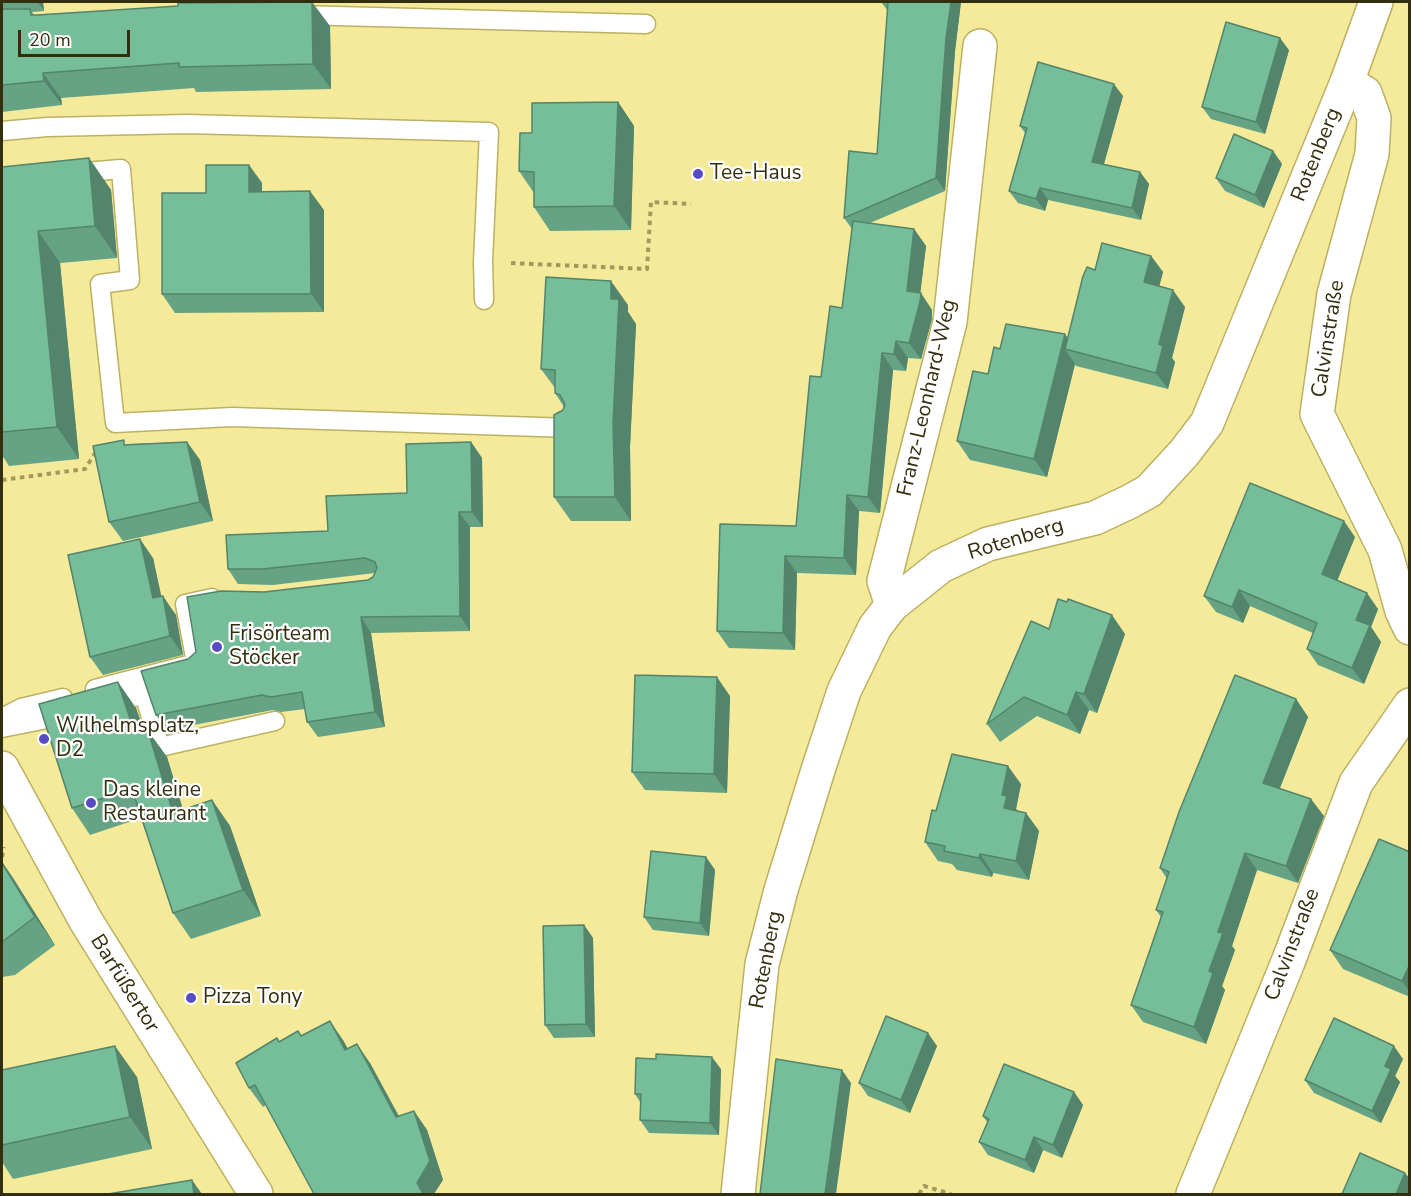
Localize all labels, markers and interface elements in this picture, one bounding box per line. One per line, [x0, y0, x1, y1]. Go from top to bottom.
scale bar [21, 18, 134, 56]
text: 20 m [29, 28, 71, 52]
street label: Rotenberg [1287, 104, 1347, 206]
place label: Tee-Haus [710, 161, 802, 187]
marker: Tee-Haus [691, 167, 705, 181]
street label: Calvinstraße [1307, 279, 1351, 399]
street label: Franz-Leonhard-Weg [893, 297, 963, 499]
street label: Rotenberg [965, 514, 1067, 566]
place label: Frisörteam Stöcker [229, 622, 330, 672]
marker: Frisörteam Stöcker [210, 640, 224, 654]
place label: Wilhelmsplatz, D2 [56, 714, 199, 764]
marker: Wilhelmsplatz, D2 [37, 732, 51, 746]
place label: Das kleine Restaurant [103, 778, 206, 828]
marker: Das kleine Restaurant [84, 796, 98, 810]
street label: Calvinstraße [1260, 885, 1326, 1005]
street label: Rotenberg [745, 909, 789, 1011]
street label: Barfüßertor [84, 930, 164, 1038]
place label: Pizza Tony [203, 985, 302, 1011]
marker: Pizza Tony [184, 991, 198, 1005]

